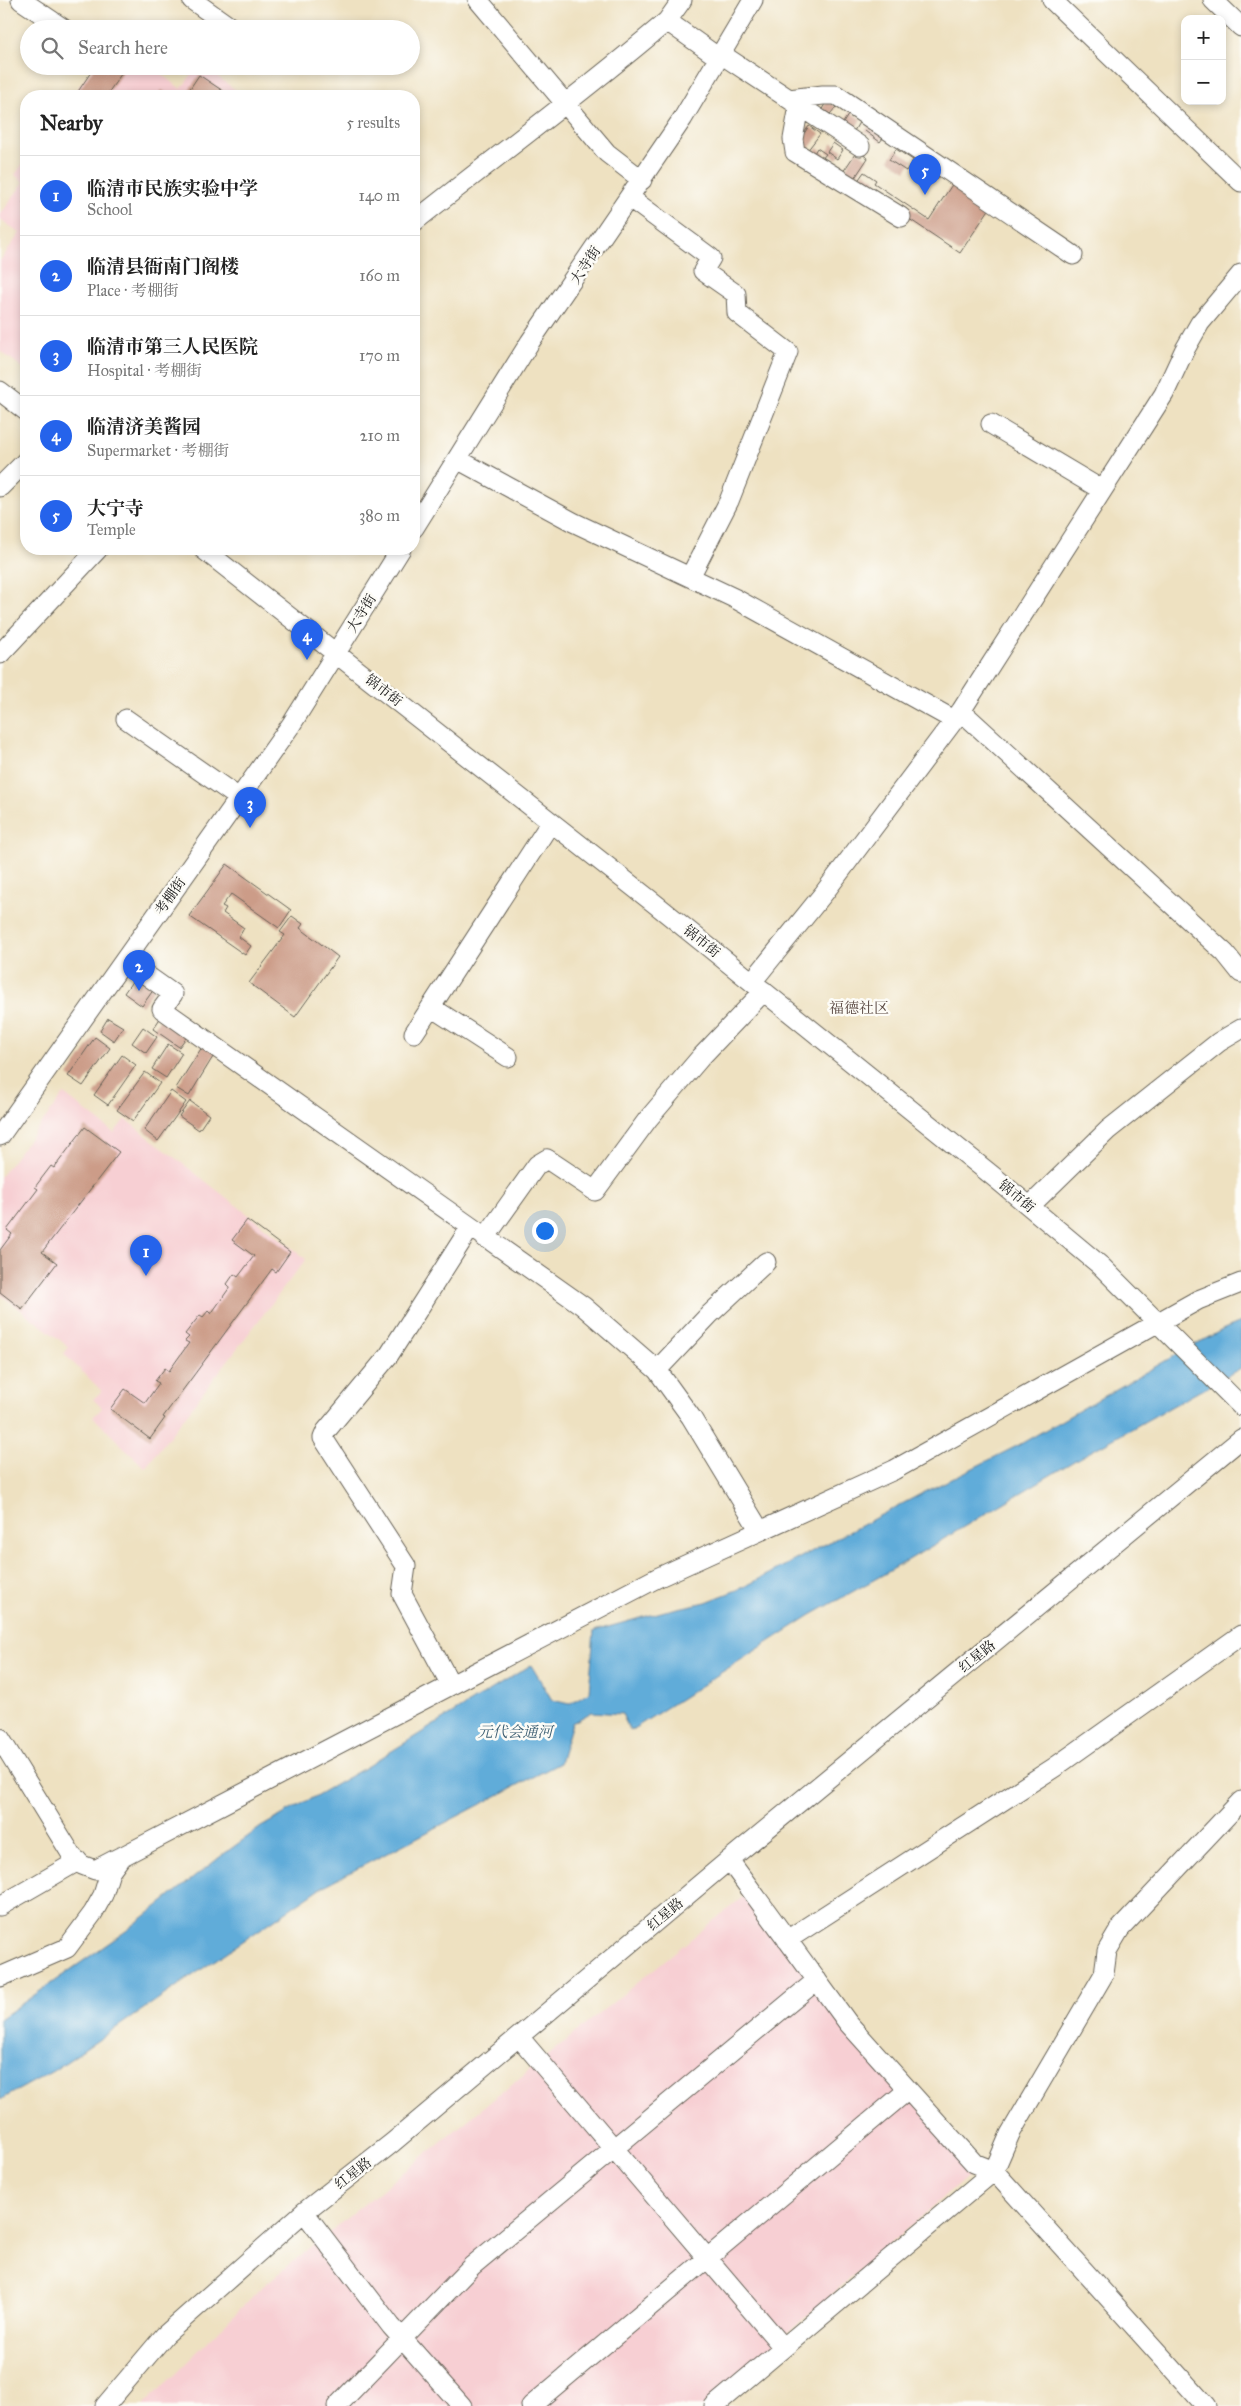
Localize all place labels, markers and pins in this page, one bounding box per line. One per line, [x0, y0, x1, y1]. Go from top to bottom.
pin: 5 [909, 154, 941, 195]
pin: 4 [291, 619, 323, 660]
pin: 3 [234, 787, 266, 828]
pin: 2 [123, 950, 155, 991]
pin: 1 [130, 1235, 162, 1276]

